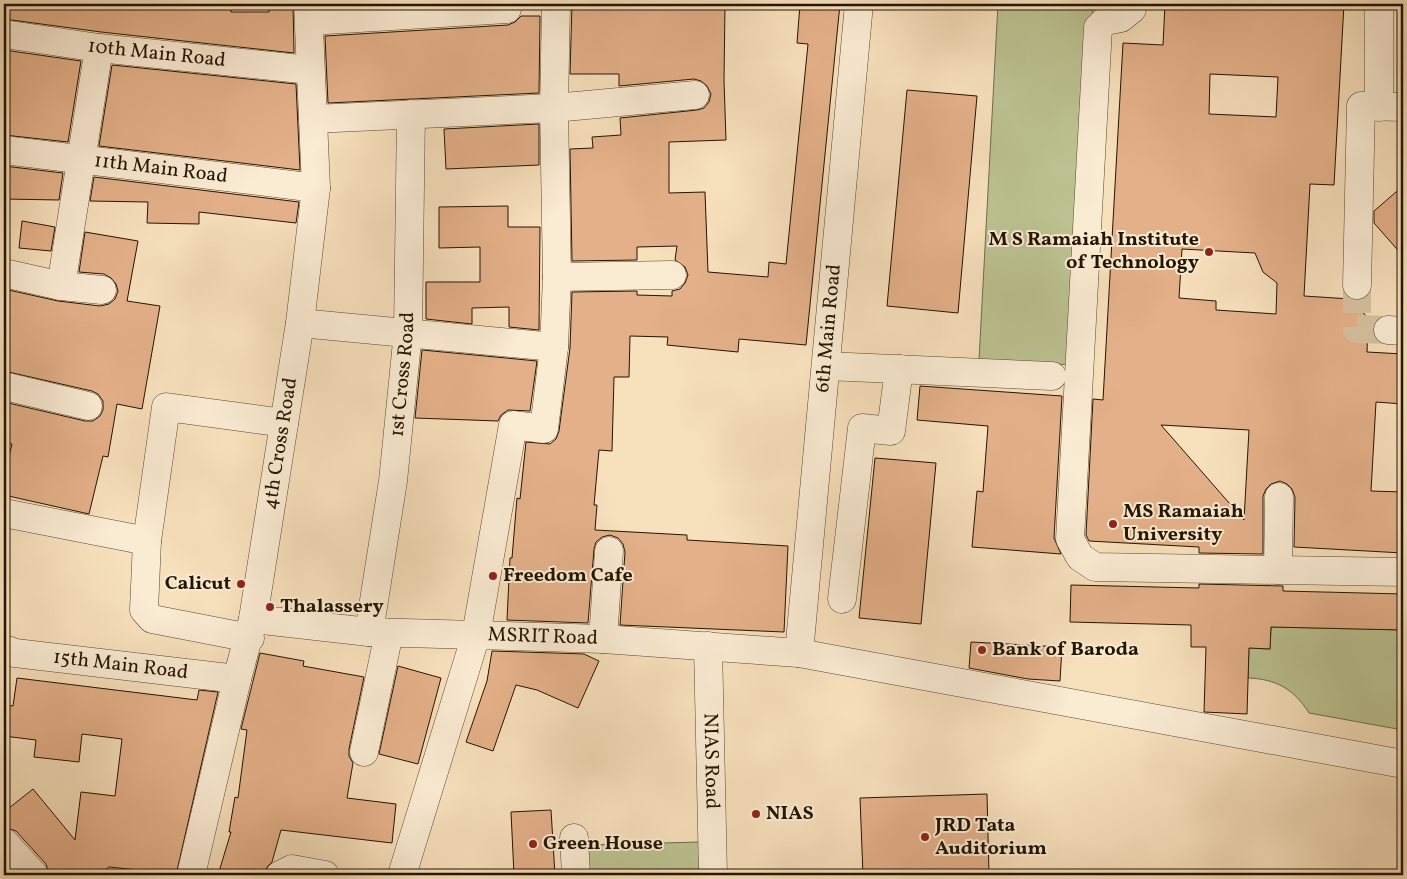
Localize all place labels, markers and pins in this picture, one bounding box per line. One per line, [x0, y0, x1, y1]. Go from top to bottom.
place label: M S Ramaiah Institute of Technology [988, 226, 1199, 277]
marker: M S Ramaiah Institute of Technology [1203, 246, 1215, 258]
place label: MS Ramaiah University [1123, 498, 1244, 549]
marker: MS Ramaiah University [1107, 518, 1119, 530]
place label: Freedom Cafe [503, 562, 633, 590]
place label: Calicut [165, 570, 231, 598]
marker: Freedom Cafe [487, 570, 499, 582]
marker: Calicut [235, 578, 247, 590]
place label: Thalassery [280, 593, 384, 621]
marker: Thalassery [264, 601, 276, 613]
place label: Bank of Baroda [992, 636, 1139, 664]
marker: Bank of Baroda [976, 644, 988, 656]
place label: NIAS [766, 800, 814, 828]
marker: NIAS [750, 808, 762, 820]
place label: JRD Tata Auditorium [934, 812, 1047, 863]
place label: Green House [543, 830, 663, 858]
marker: JRD Tata Auditorium [919, 831, 931, 843]
marker: Green House [527, 838, 539, 850]

